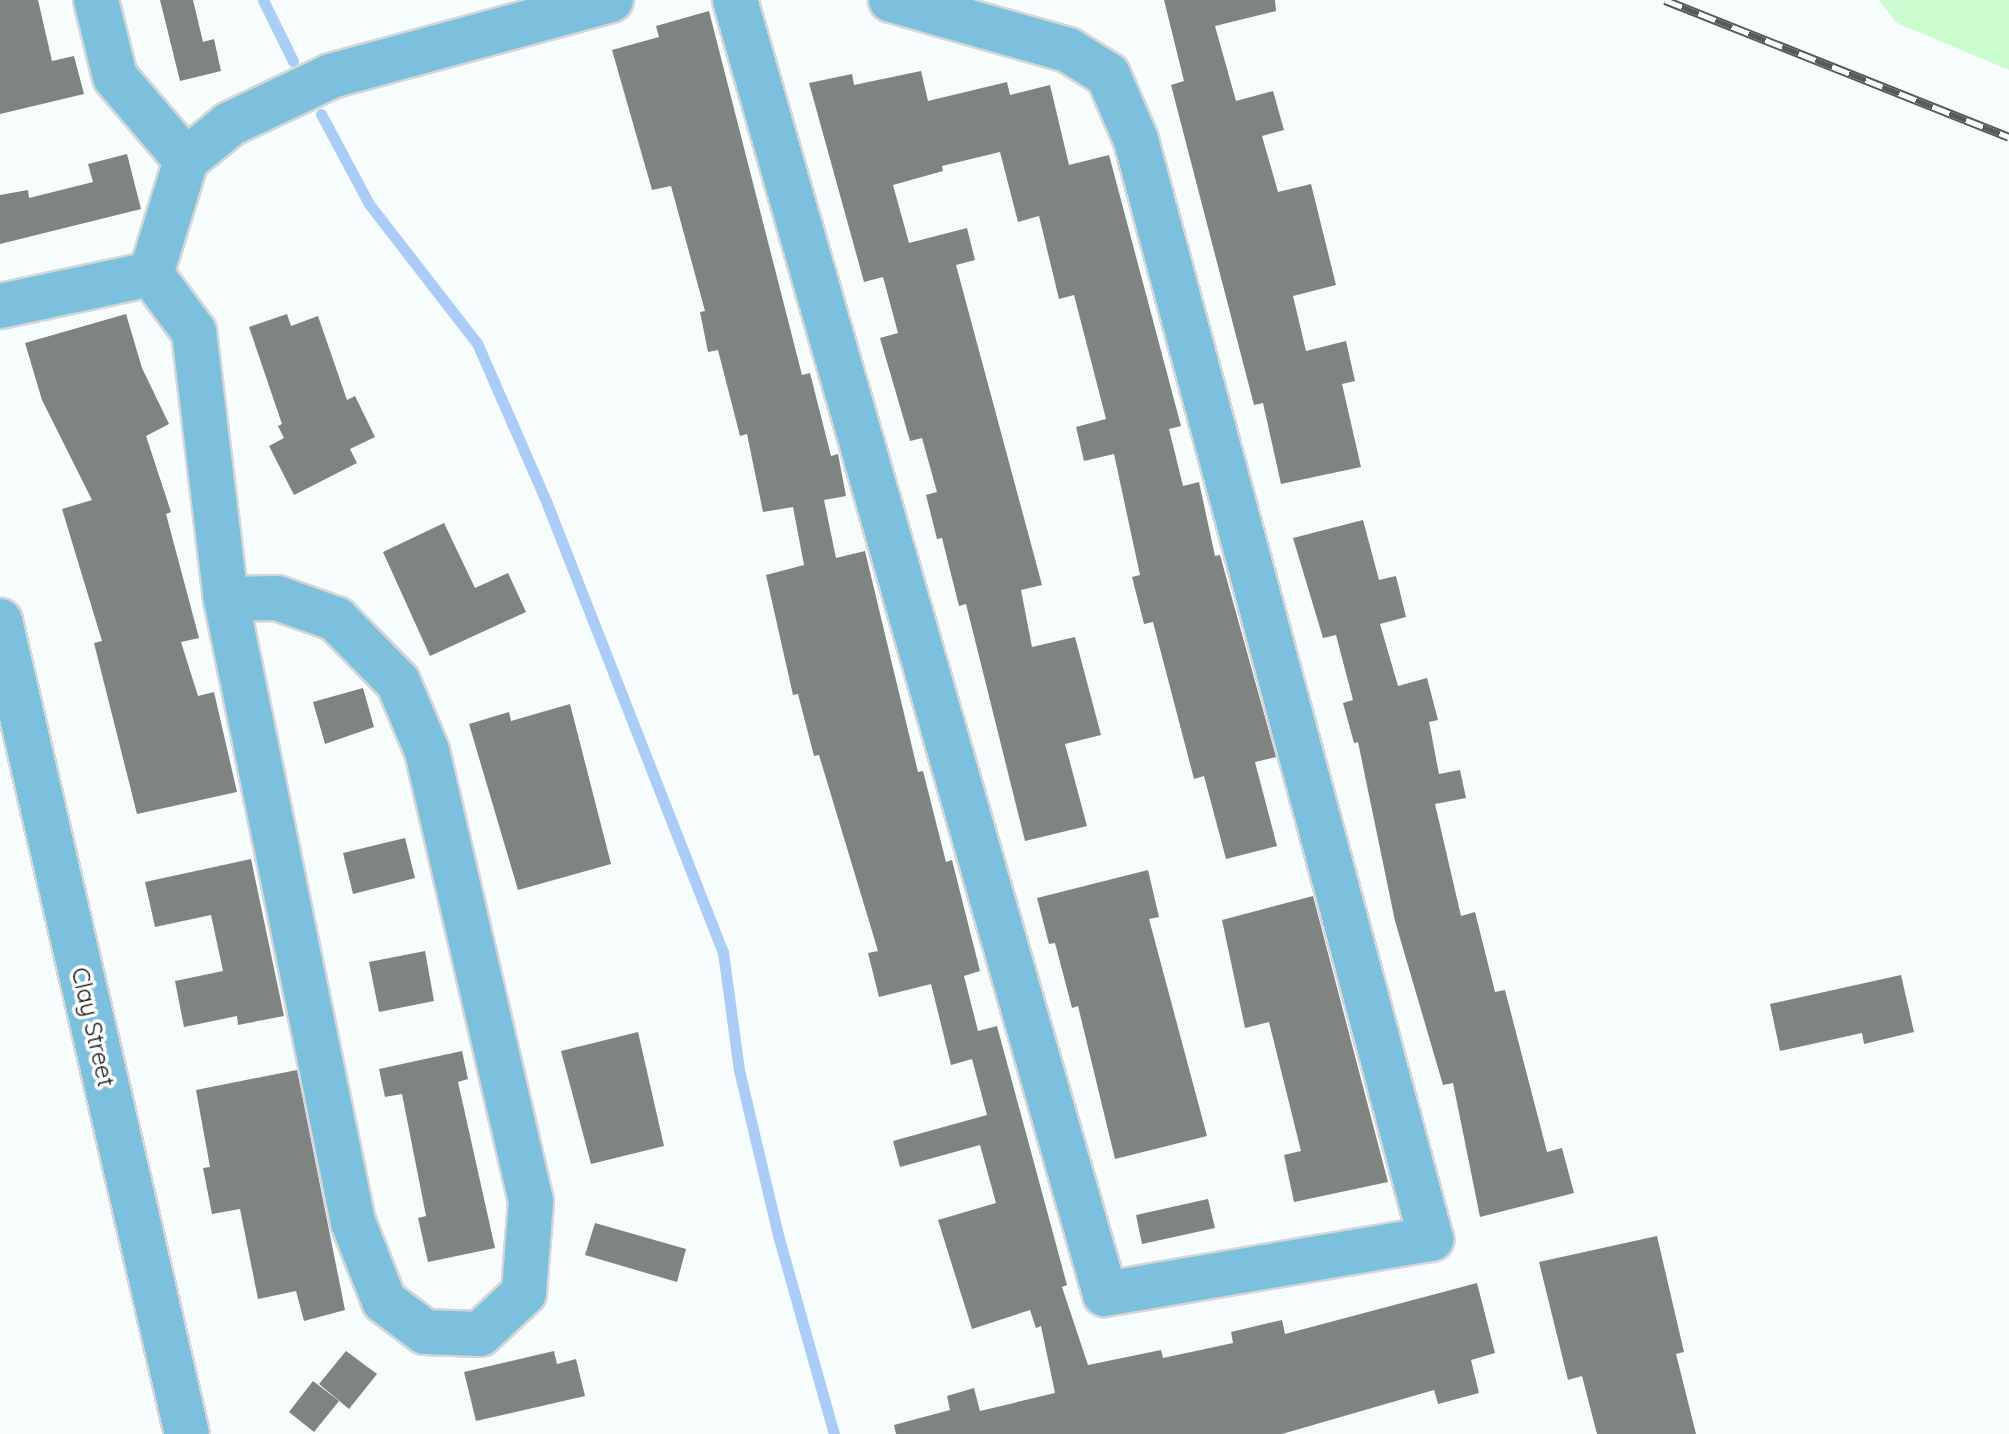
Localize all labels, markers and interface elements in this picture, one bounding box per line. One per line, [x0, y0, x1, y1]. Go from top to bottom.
street label: Clay Street [65, 965, 121, 1089]

